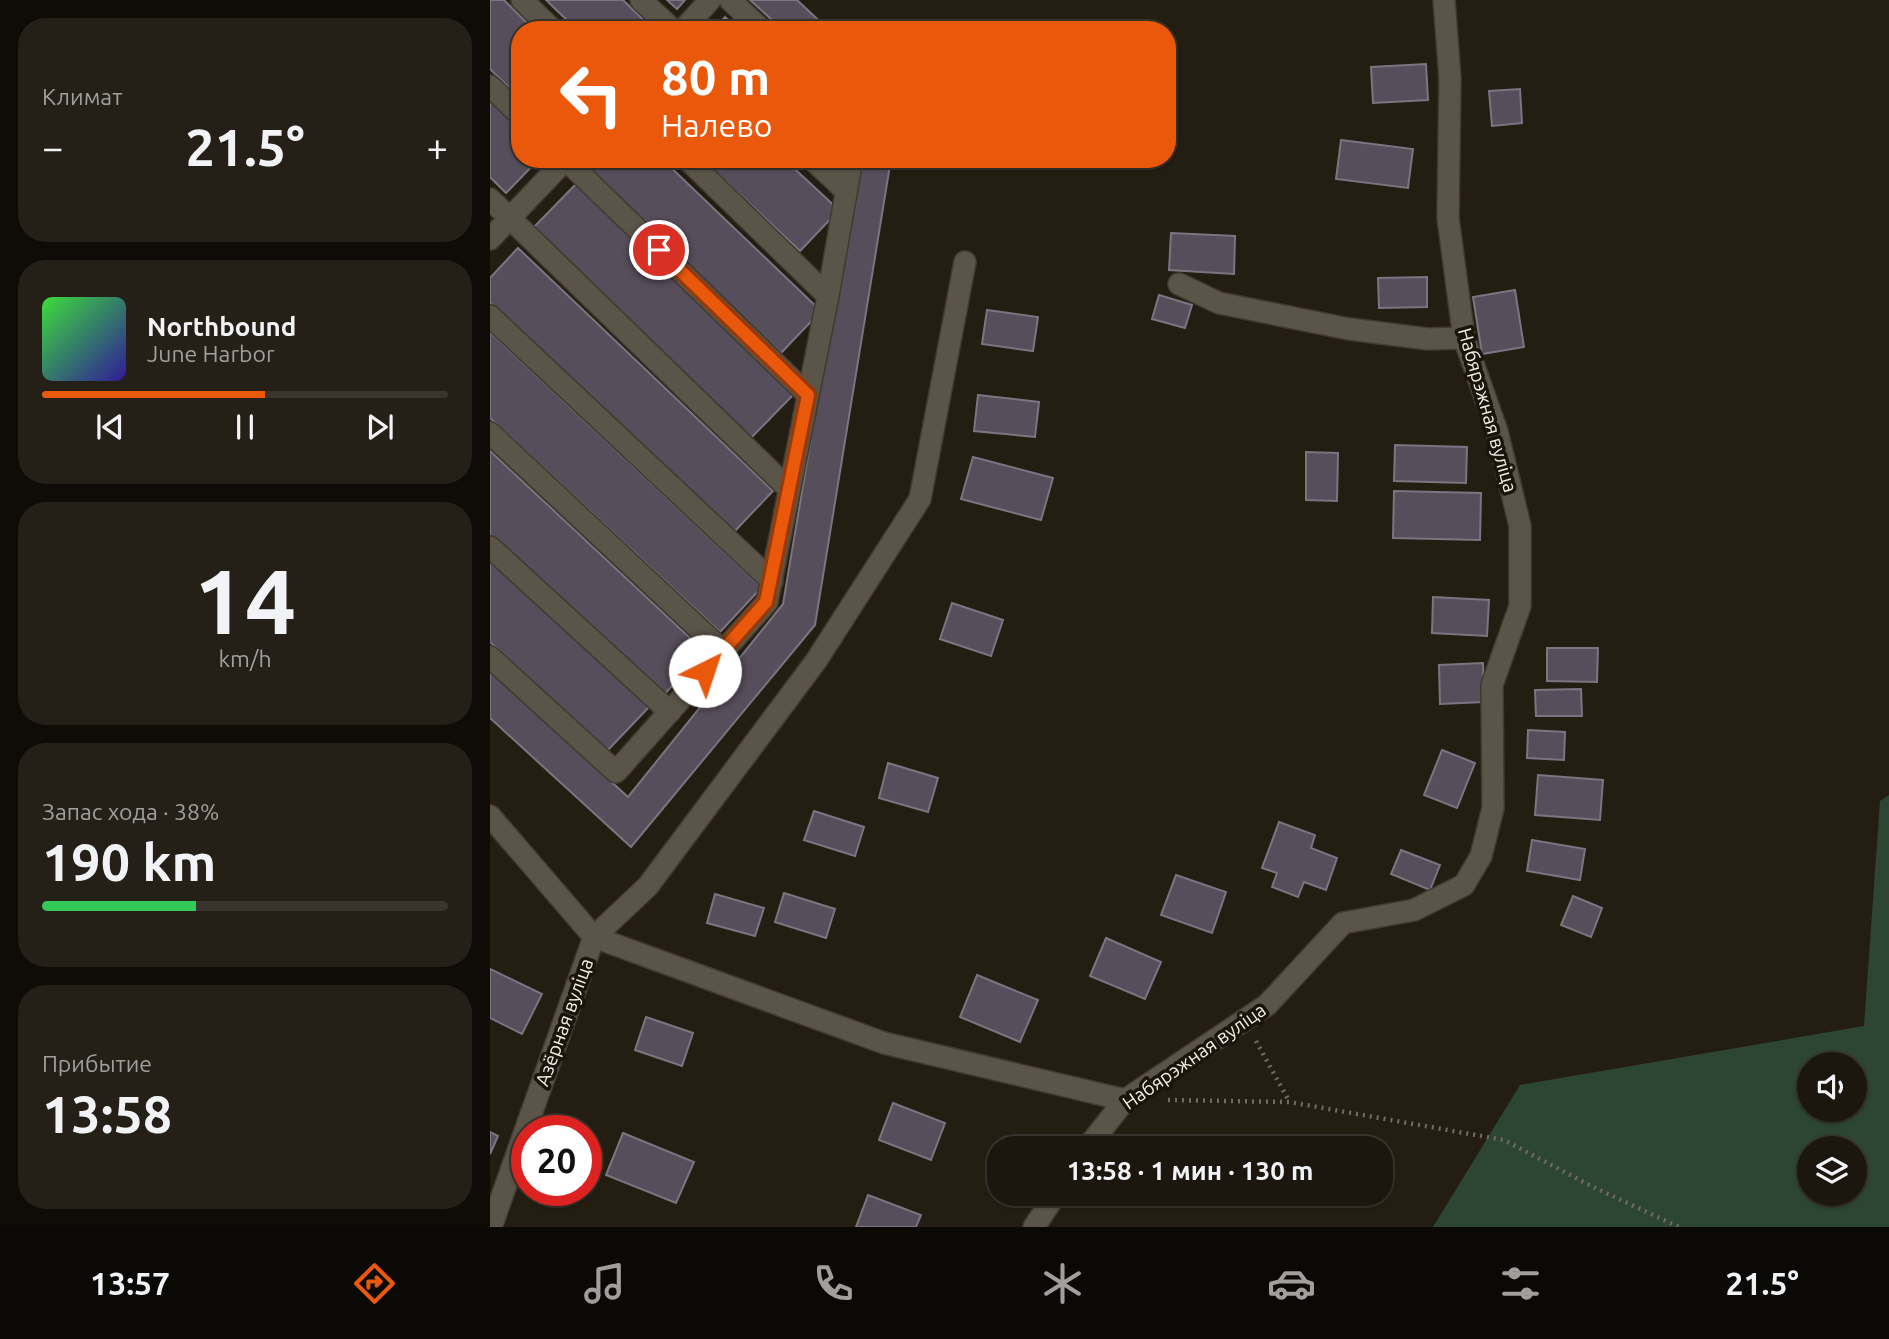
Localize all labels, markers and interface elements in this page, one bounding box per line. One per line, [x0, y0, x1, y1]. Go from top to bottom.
icon: left [546, 49, 637, 140]
text: 80 m [661, 49, 770, 104]
text: Климат [42, 84, 122, 109]
text: Налево [661, 107, 773, 143]
text: 21.5° [185, 118, 305, 176]
text: − [42, 126, 63, 168]
text: + [427, 126, 448, 168]
pin [629, 220, 689, 280]
icon: arrive [640, 231, 678, 269]
text: Northbound [147, 312, 296, 341]
street label: Набярэжная вуліца [1454, 325, 1522, 495]
text: June Harbor [147, 341, 275, 366]
icon: previous [91, 408, 129, 446]
icon: pause [226, 408, 264, 446]
icon: next [361, 408, 399, 446]
text: 14 [194, 549, 296, 651]
position arrow [668, 634, 742, 708]
text: km/h [218, 646, 272, 671]
text: Запас хода · 38% [42, 799, 219, 824]
text: 190 km [42, 833, 216, 891]
street label: Азёрная вуліца [531, 955, 597, 1089]
street label: Набярэжная вуліца [1118, 998, 1270, 1114]
text: Прибытие [42, 1051, 152, 1076]
map controls [1797, 1052, 1867, 1206]
button: sound [1797, 1052, 1867, 1122]
text: 13:58 [42, 1085, 172, 1143]
speed limit sign: 20 [511, 1115, 602, 1206]
button: layers [1797, 1136, 1867, 1206]
text: 13:58 · 1 мин · 130 m [1067, 1156, 1313, 1185]
icon: directions [350, 1259, 399, 1308]
icon: music [580, 1259, 629, 1308]
icon: phone [809, 1259, 858, 1308]
icon: climate [1038, 1259, 1087, 1308]
icon: car [1267, 1259, 1316, 1308]
icon: filters [1496, 1259, 1545, 1308]
text: 13:57 [90, 1265, 170, 1301]
text: 21.5° [1725, 1265, 1799, 1301]

